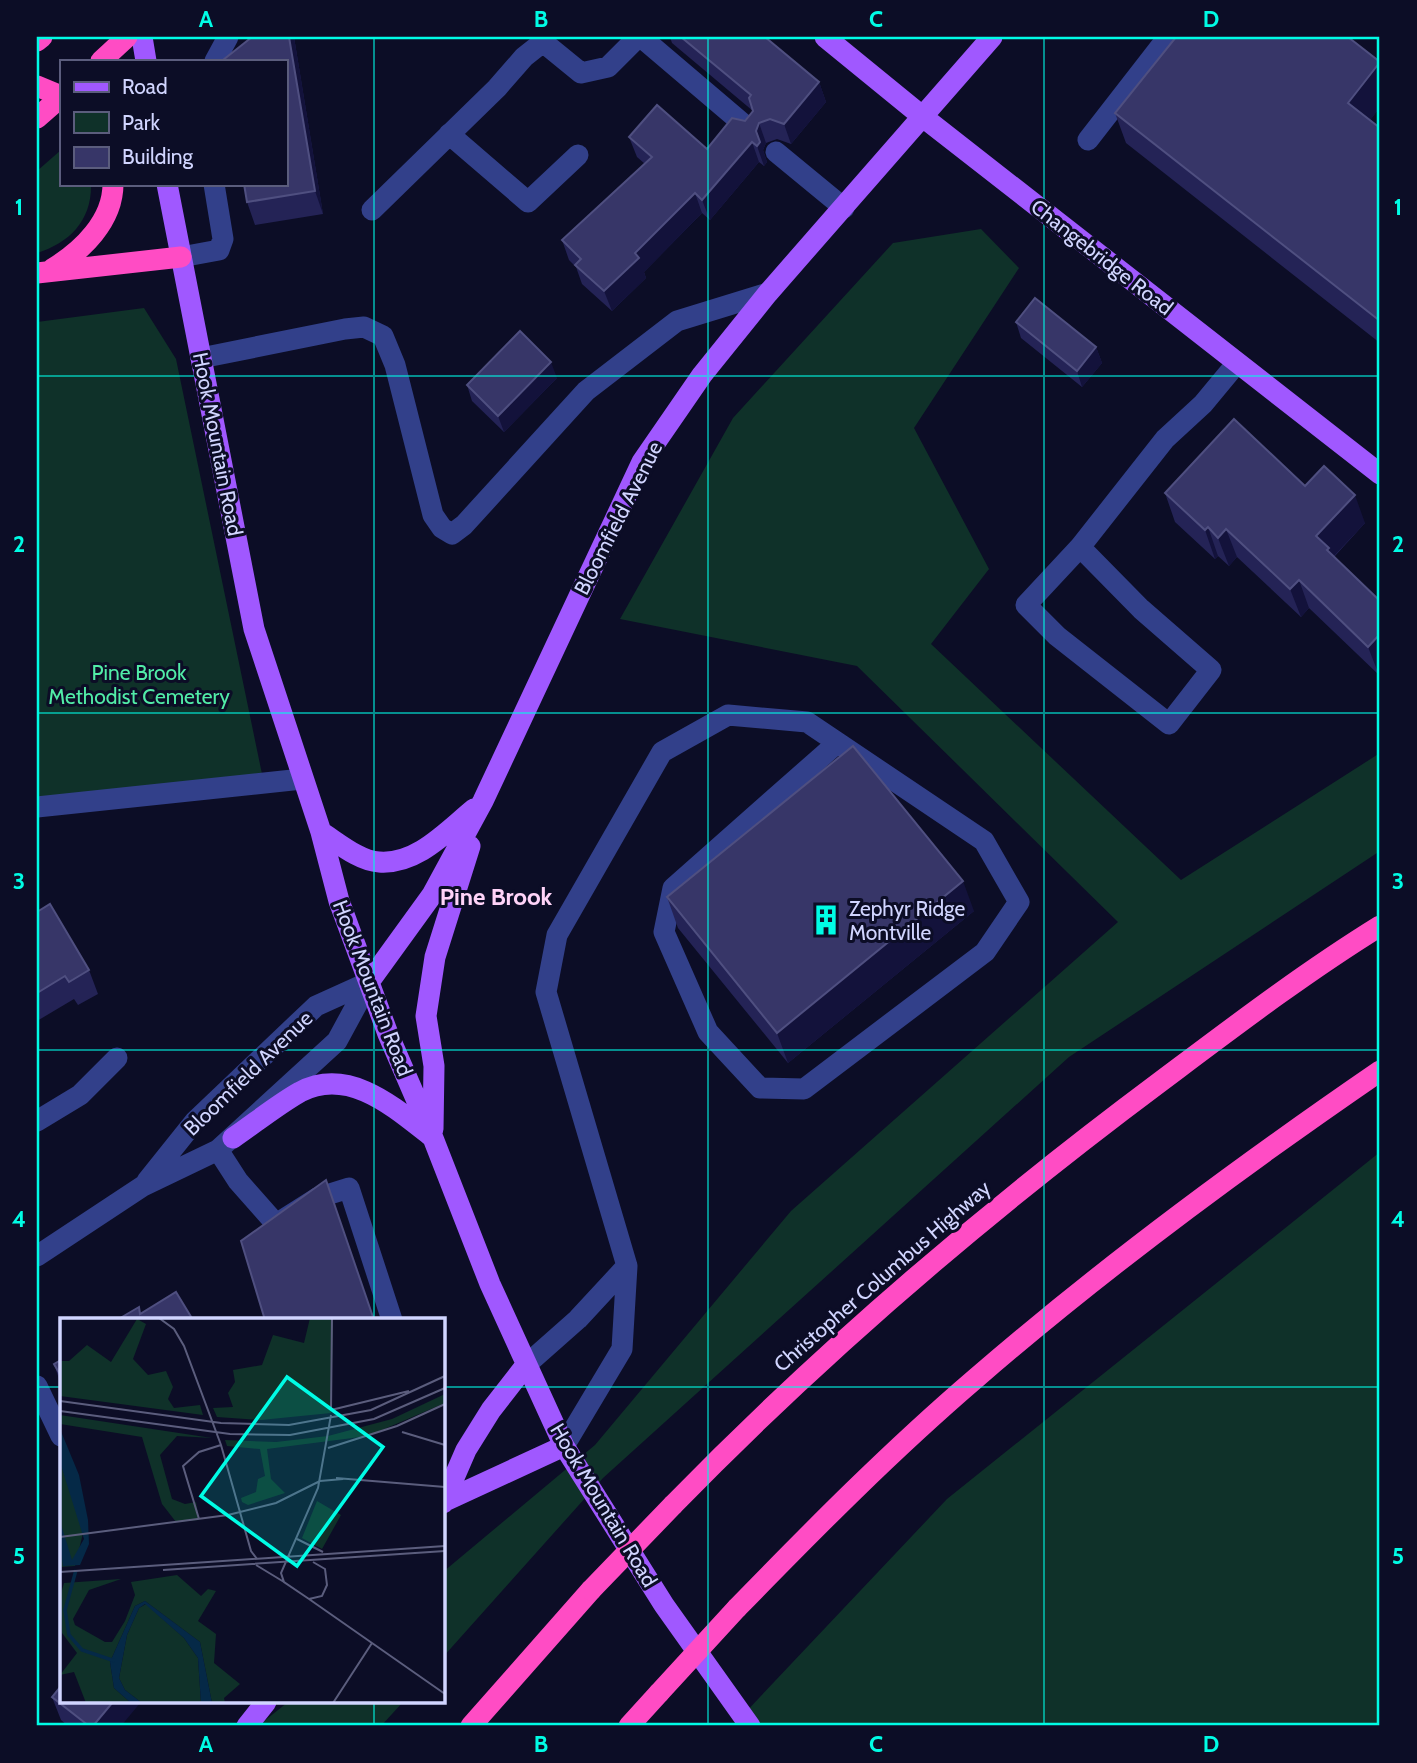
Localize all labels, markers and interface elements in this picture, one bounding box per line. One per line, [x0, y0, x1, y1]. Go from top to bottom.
text: A [199, 5, 214, 33]
text: B [534, 5, 548, 33]
text: C [869, 5, 883, 33]
text: D [1203, 5, 1219, 33]
legend [60, 60, 287, 186]
text: Road [122, 74, 168, 99]
text: Park [122, 110, 160, 135]
text: Building [122, 144, 194, 169]
text: 1 [15, 193, 23, 221]
text: 1 [1394, 193, 1402, 221]
street label: Changebridge Road [1026, 194, 1178, 320]
street label: Hook Mountain Road [188, 350, 248, 538]
street label: Bloomfield Avenue [569, 437, 668, 599]
text: 2 [13, 530, 25, 558]
text: 2 [1392, 530, 1404, 558]
park label: Pine Brook Methodist Cemetery [48, 660, 230, 709]
text: 3 [13, 867, 25, 895]
text: 3 [1392, 867, 1404, 895]
district label: Pine Brook [440, 882, 553, 911]
place label: Zephyr Ridge Montville [849, 896, 966, 945]
street label: Hook Mountain Road [328, 897, 418, 1079]
building icon: Zephyr Ridge Montville [809, 903, 843, 937]
street label: Bloomfield Avenue [179, 1005, 318, 1141]
street label: Christopher Columbus Highway [769, 1175, 996, 1377]
text: 4 [12, 1205, 26, 1233]
text: 4 [1391, 1205, 1405, 1233]
inset map [60, 1318, 444, 1704]
street label: Hook Mountain Road [545, 1419, 663, 1591]
text: 5 [13, 1542, 25, 1570]
text: 5 [1392, 1542, 1404, 1570]
text: A [199, 1730, 214, 1758]
text: B [534, 1730, 548, 1758]
text: C [869, 1730, 883, 1758]
text: D [1203, 1730, 1219, 1758]

